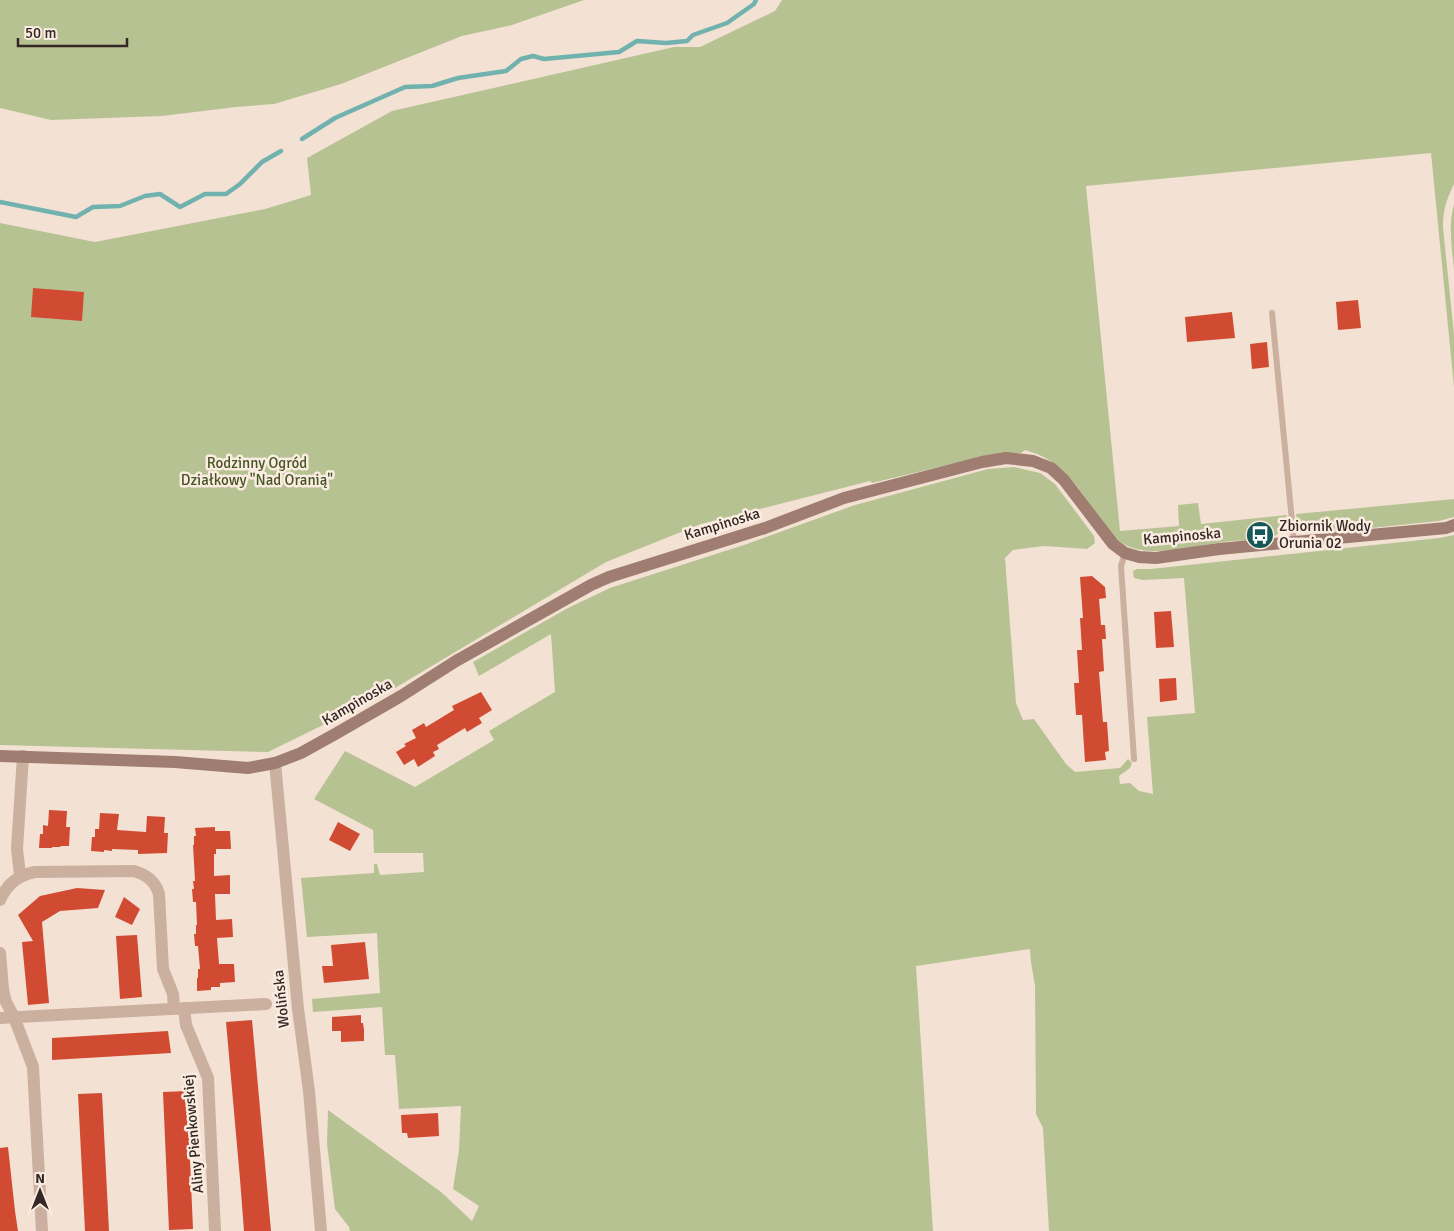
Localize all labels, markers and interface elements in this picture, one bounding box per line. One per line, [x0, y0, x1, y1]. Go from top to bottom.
scale bar [18, 15, 126, 47]
text: 50 m [25, 24, 56, 42]
park label: Rodzinny Ogród Działkowy "Nad Oranią" [181, 454, 333, 489]
street label: Kampinoska [682, 504, 762, 544]
place label: Zbiornik Wody Orunia 02 [1279, 517, 1371, 552]
bus stop icon: Zbiornik Wody Orunia 02 [1245, 520, 1275, 550]
street label: Kampinoska [1142, 524, 1222, 548]
street label: Kampinoska [319, 675, 395, 729]
street label: Wolińska [269, 969, 293, 1029]
street label: Aliny Pienkowskiej [179, 1074, 207, 1194]
north arrow [15, 1166, 65, 1216]
text: N [35, 1170, 45, 1187]

